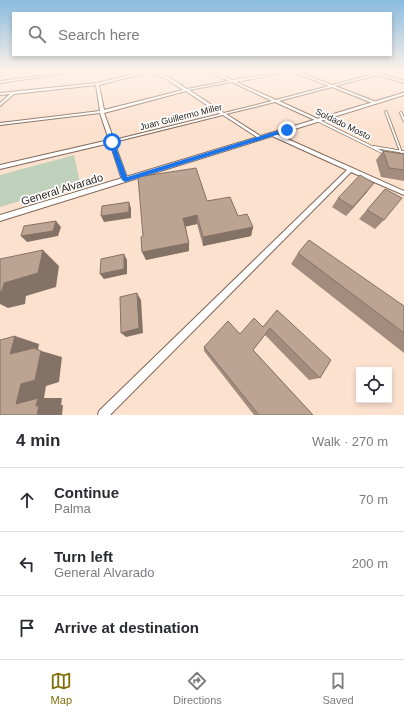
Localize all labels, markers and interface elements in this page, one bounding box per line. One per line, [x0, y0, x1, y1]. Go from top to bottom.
search box [12, 12, 392, 56]
icon: search [26, 23, 48, 45]
text: Search here [58, 26, 140, 43]
street label: Juan Guillermo Miller [139, 102, 223, 132]
street label: Soldado Mosto [314, 106, 372, 142]
route end [278, 121, 296, 139]
route start [103, 133, 121, 151]
street label: General Alvarado [20, 171, 104, 207]
map controls [356, 367, 392, 403]
button: locate [356, 367, 392, 403]
text: 4 min [16, 431, 60, 450]
text: Walk · 270 m [312, 434, 388, 449]
text: Continue [54, 484, 119, 501]
icon: ahead [16, 489, 38, 511]
text: 70 m [359, 492, 388, 507]
text: Palma [54, 501, 91, 516]
text: Turn left [54, 548, 113, 565]
icon: left [16, 553, 38, 575]
text: 200 m [352, 556, 388, 571]
text: General Alvarado [54, 565, 154, 580]
icon: arrive [16, 617, 38, 639]
text: Arrive at destination [54, 619, 199, 636]
tab: Map [50, 670, 72, 706]
tab: Directions [173, 670, 222, 706]
tab: Saved [322, 670, 354, 706]

